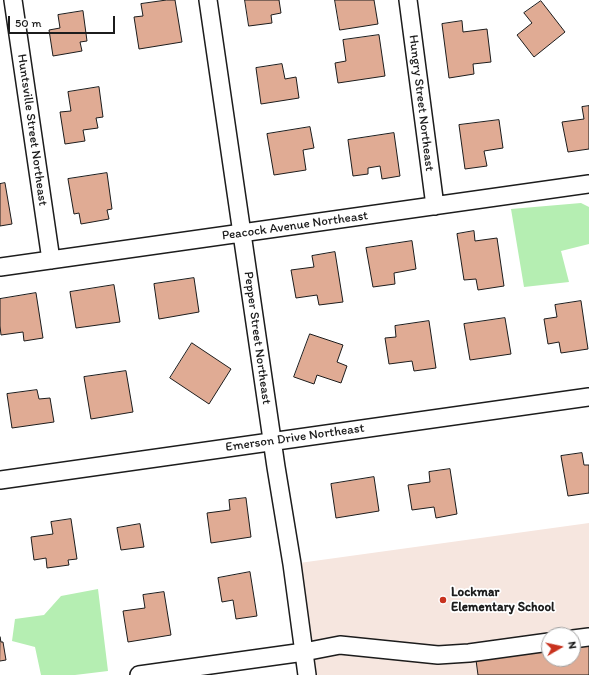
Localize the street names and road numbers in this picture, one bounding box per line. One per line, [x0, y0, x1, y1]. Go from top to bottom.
street label: Hungry Street Northeast [405, 34, 437, 172]
street label: Huntsville Street Northeast [14, 53, 50, 207]
street label: Peacock Avenue Northeast [221, 208, 369, 244]
street label: Pepper Street Northeast [240, 271, 274, 405]
street label: Emerson Drive Northeast [225, 421, 365, 455]

